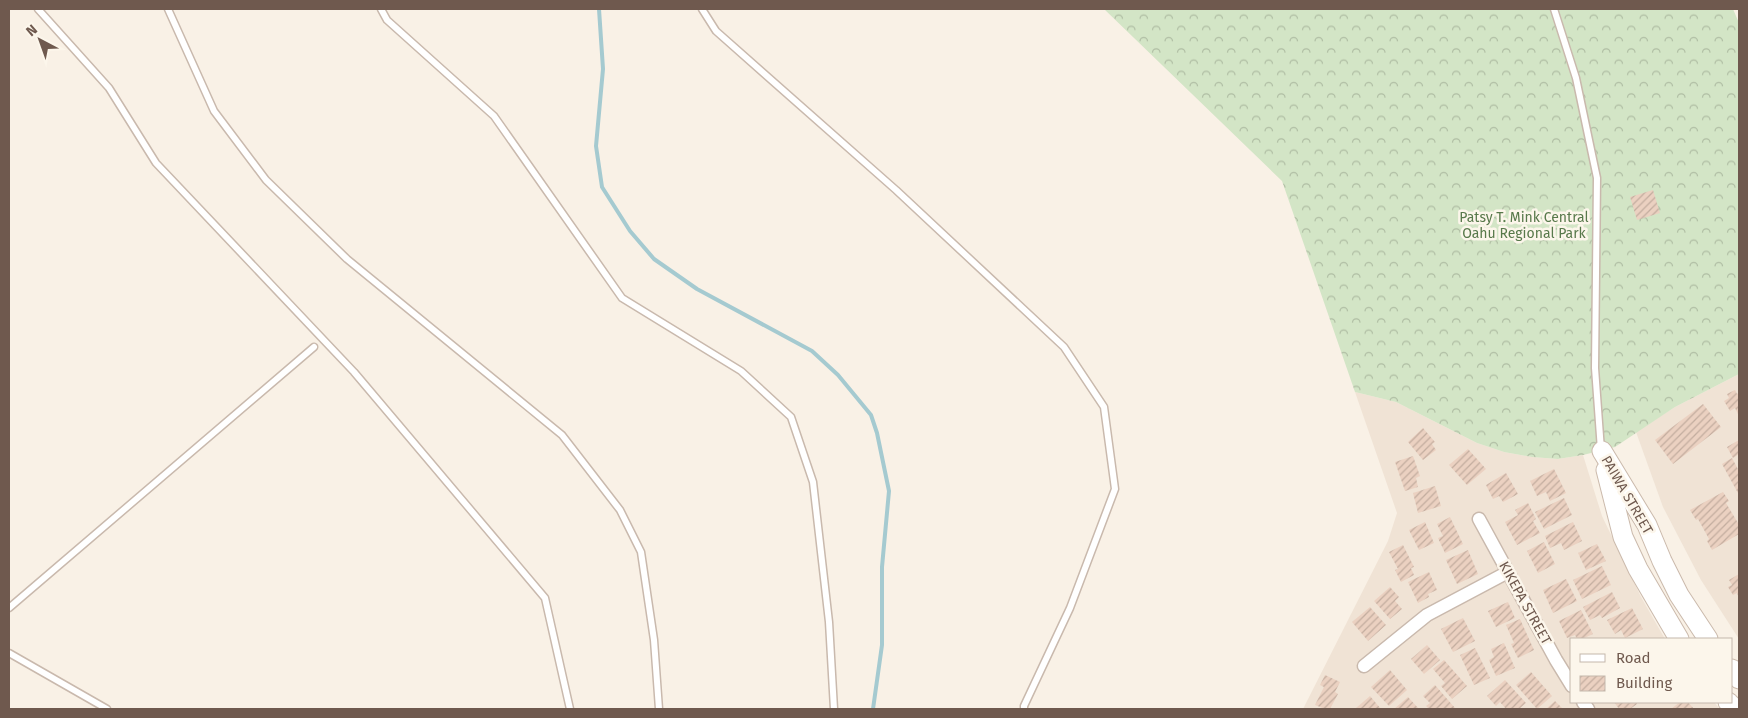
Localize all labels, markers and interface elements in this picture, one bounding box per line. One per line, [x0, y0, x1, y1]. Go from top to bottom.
north arrow [15, 15, 65, 65]
text: N [23, 21, 41, 40]
park label: Patsy T. Mink Central Oahu Regional Park [1459, 209, 1589, 242]
street label: PAIWA STREET [1598, 453, 1657, 538]
street label: KIKEPA STREET [1495, 558, 1555, 648]
legend [1570, 638, 1733, 703]
text: Road [1616, 649, 1651, 667]
text: Building [1616, 674, 1672, 692]

